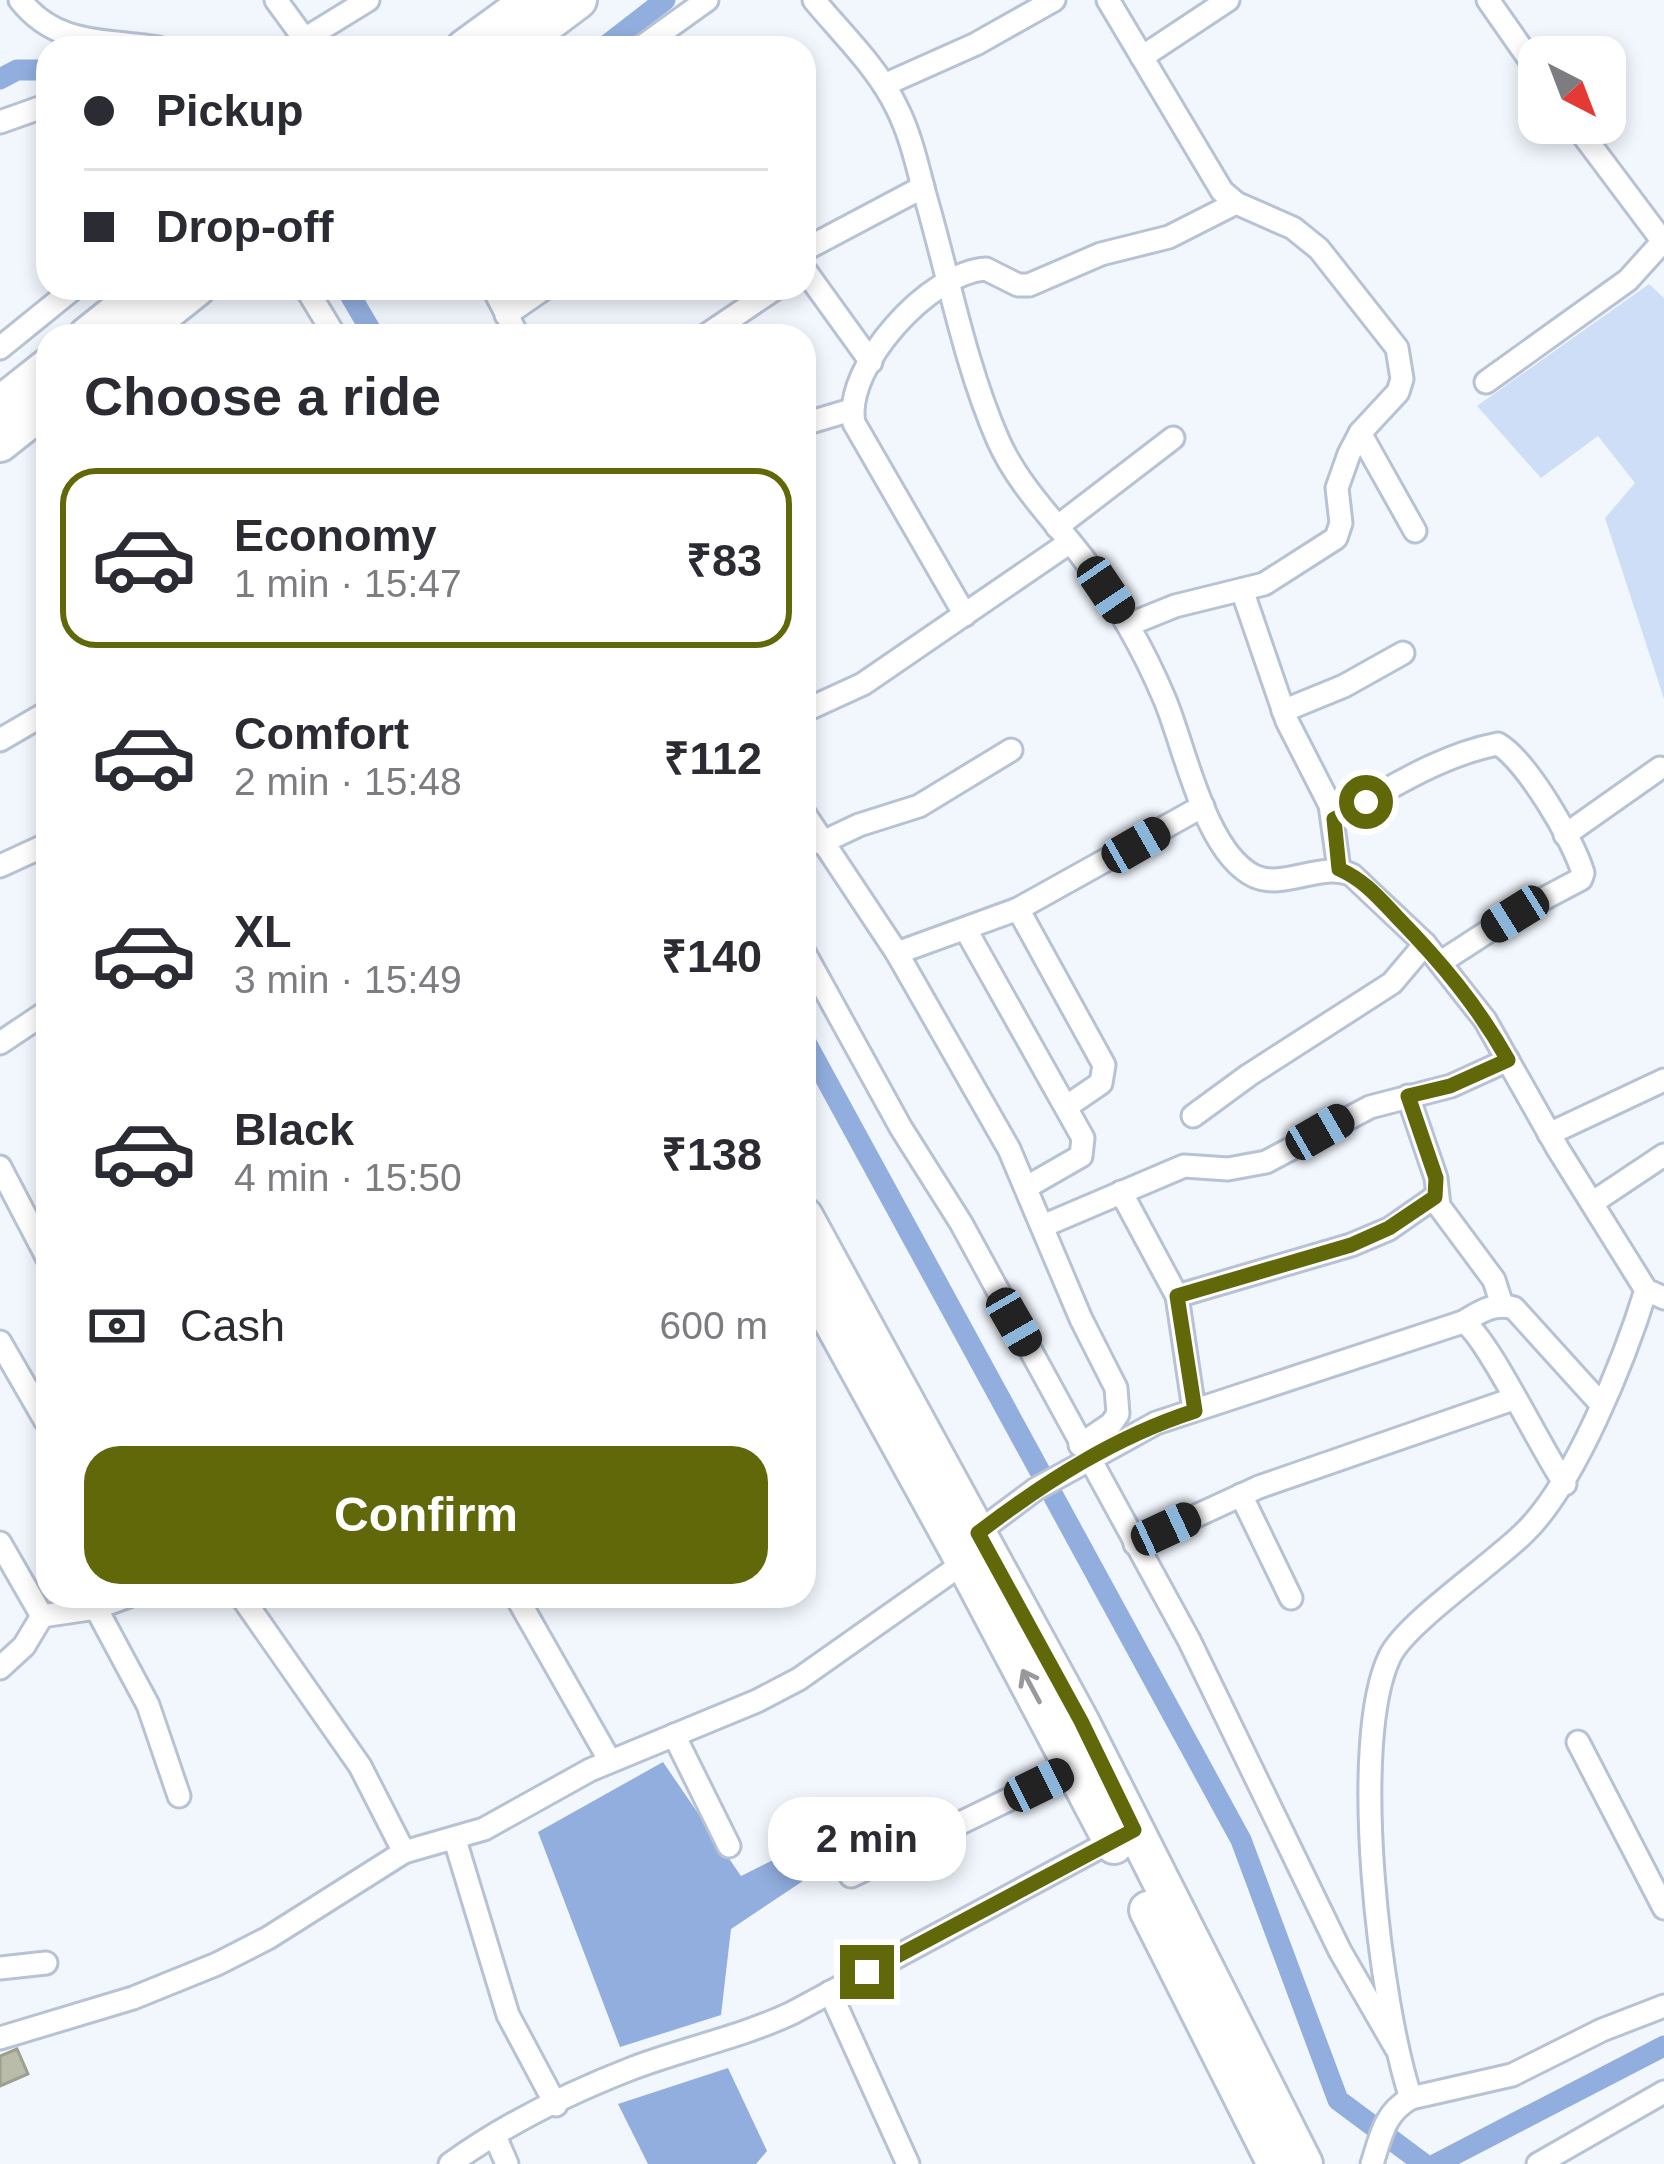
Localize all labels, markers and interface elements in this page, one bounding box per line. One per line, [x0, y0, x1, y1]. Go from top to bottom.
north arrow [1518, 36, 1626, 144]
map controls [1518, 36, 1626, 144]
text: Pickup [156, 85, 304, 136]
text: Drop-off [156, 201, 333, 252]
text: Choose a ride [84, 366, 441, 426]
icon: car [90, 504, 198, 612]
text: Economy [234, 510, 437, 561]
text: ₹83 [686, 535, 762, 586]
car [1071, 550, 1141, 630]
text: 1 min · 15:47 [234, 562, 462, 605]
icon: car [90, 702, 198, 810]
text: Comfort [234, 708, 409, 759]
text: ₹112 [664, 733, 762, 784]
text: 2 min · 15:48 [234, 760, 462, 803]
route start [1339, 775, 1393, 829]
car [1096, 811, 1176, 879]
car [1475, 880, 1555, 948]
icon: car [90, 900, 198, 1008]
text: XL [234, 906, 292, 957]
text: ₹140 [661, 931, 762, 982]
text: 3 min · 15:49 [234, 958, 462, 1001]
icon: car [90, 1098, 198, 1206]
car [1280, 1098, 1360, 1166]
text: Black [234, 1104, 354, 1155]
text: ₹138 [661, 1129, 762, 1180]
text: 4 min · 15:50 [234, 1156, 462, 1199]
car [980, 1282, 1048, 1362]
icon: cash [84, 1293, 150, 1359]
text: Cash [180, 1300, 285, 1351]
text: 600 m [660, 1304, 768, 1347]
button: Confirm [84, 1446, 768, 1584]
car [1126, 1497, 1206, 1561]
one-way arrow [1019, 1670, 1042, 1705]
car [999, 1753, 1079, 1817]
callout: 2 min [768, 1798, 966, 1882]
text: 2 min [816, 1817, 918, 1860]
route end [840, 1945, 894, 1999]

